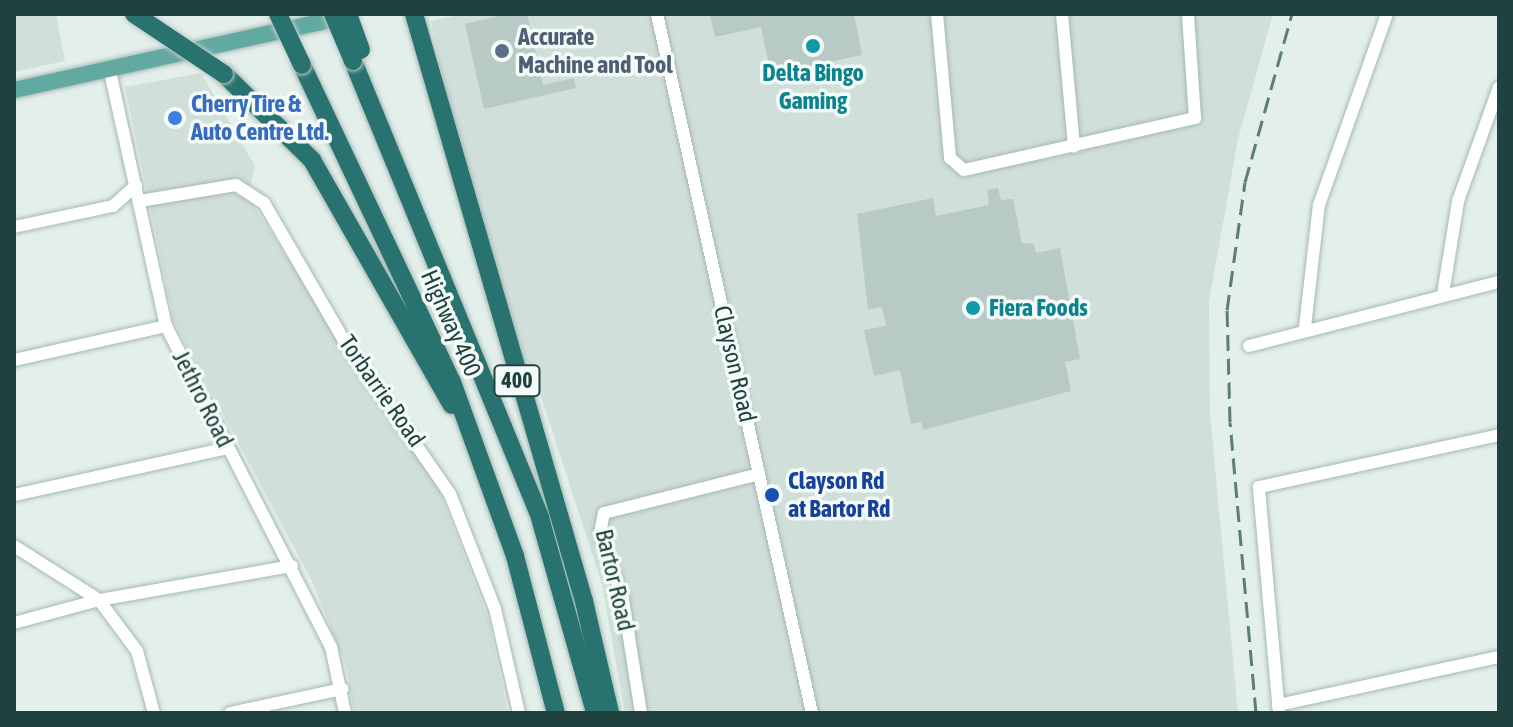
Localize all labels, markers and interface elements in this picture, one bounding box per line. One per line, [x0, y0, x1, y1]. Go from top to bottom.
place label: Accurate Machine and Tool [518, 23, 673, 79]
marker: Delta Bingo Gaming [804, 37, 822, 55]
marker: Accurate Machine and Tool [493, 42, 511, 60]
place label: Delta Bingo Gaming [762, 59, 864, 115]
place label: Cherry Tire & Auto Centre Ltd. [191, 90, 329, 146]
marker: Cherry Tire & Auto Centre Ltd. [166, 109, 184, 127]
street label: Highway 400 [415, 265, 487, 381]
place label: Fiera Foods [989, 294, 1088, 322]
marker: Fiera Foods [964, 299, 982, 317]
street label: Clayson Road [708, 303, 762, 425]
street label: Torbarrie Road [333, 330, 431, 452]
street label: Jethro Road [166, 346, 240, 452]
road number: 400 [493, 363, 541, 399]
place label: Clayson Rd at Bartor Rd [788, 467, 890, 523]
marker: Clayson Rd at Bartor Rd [763, 486, 781, 504]
street label: Bartor Road [589, 526, 641, 634]

